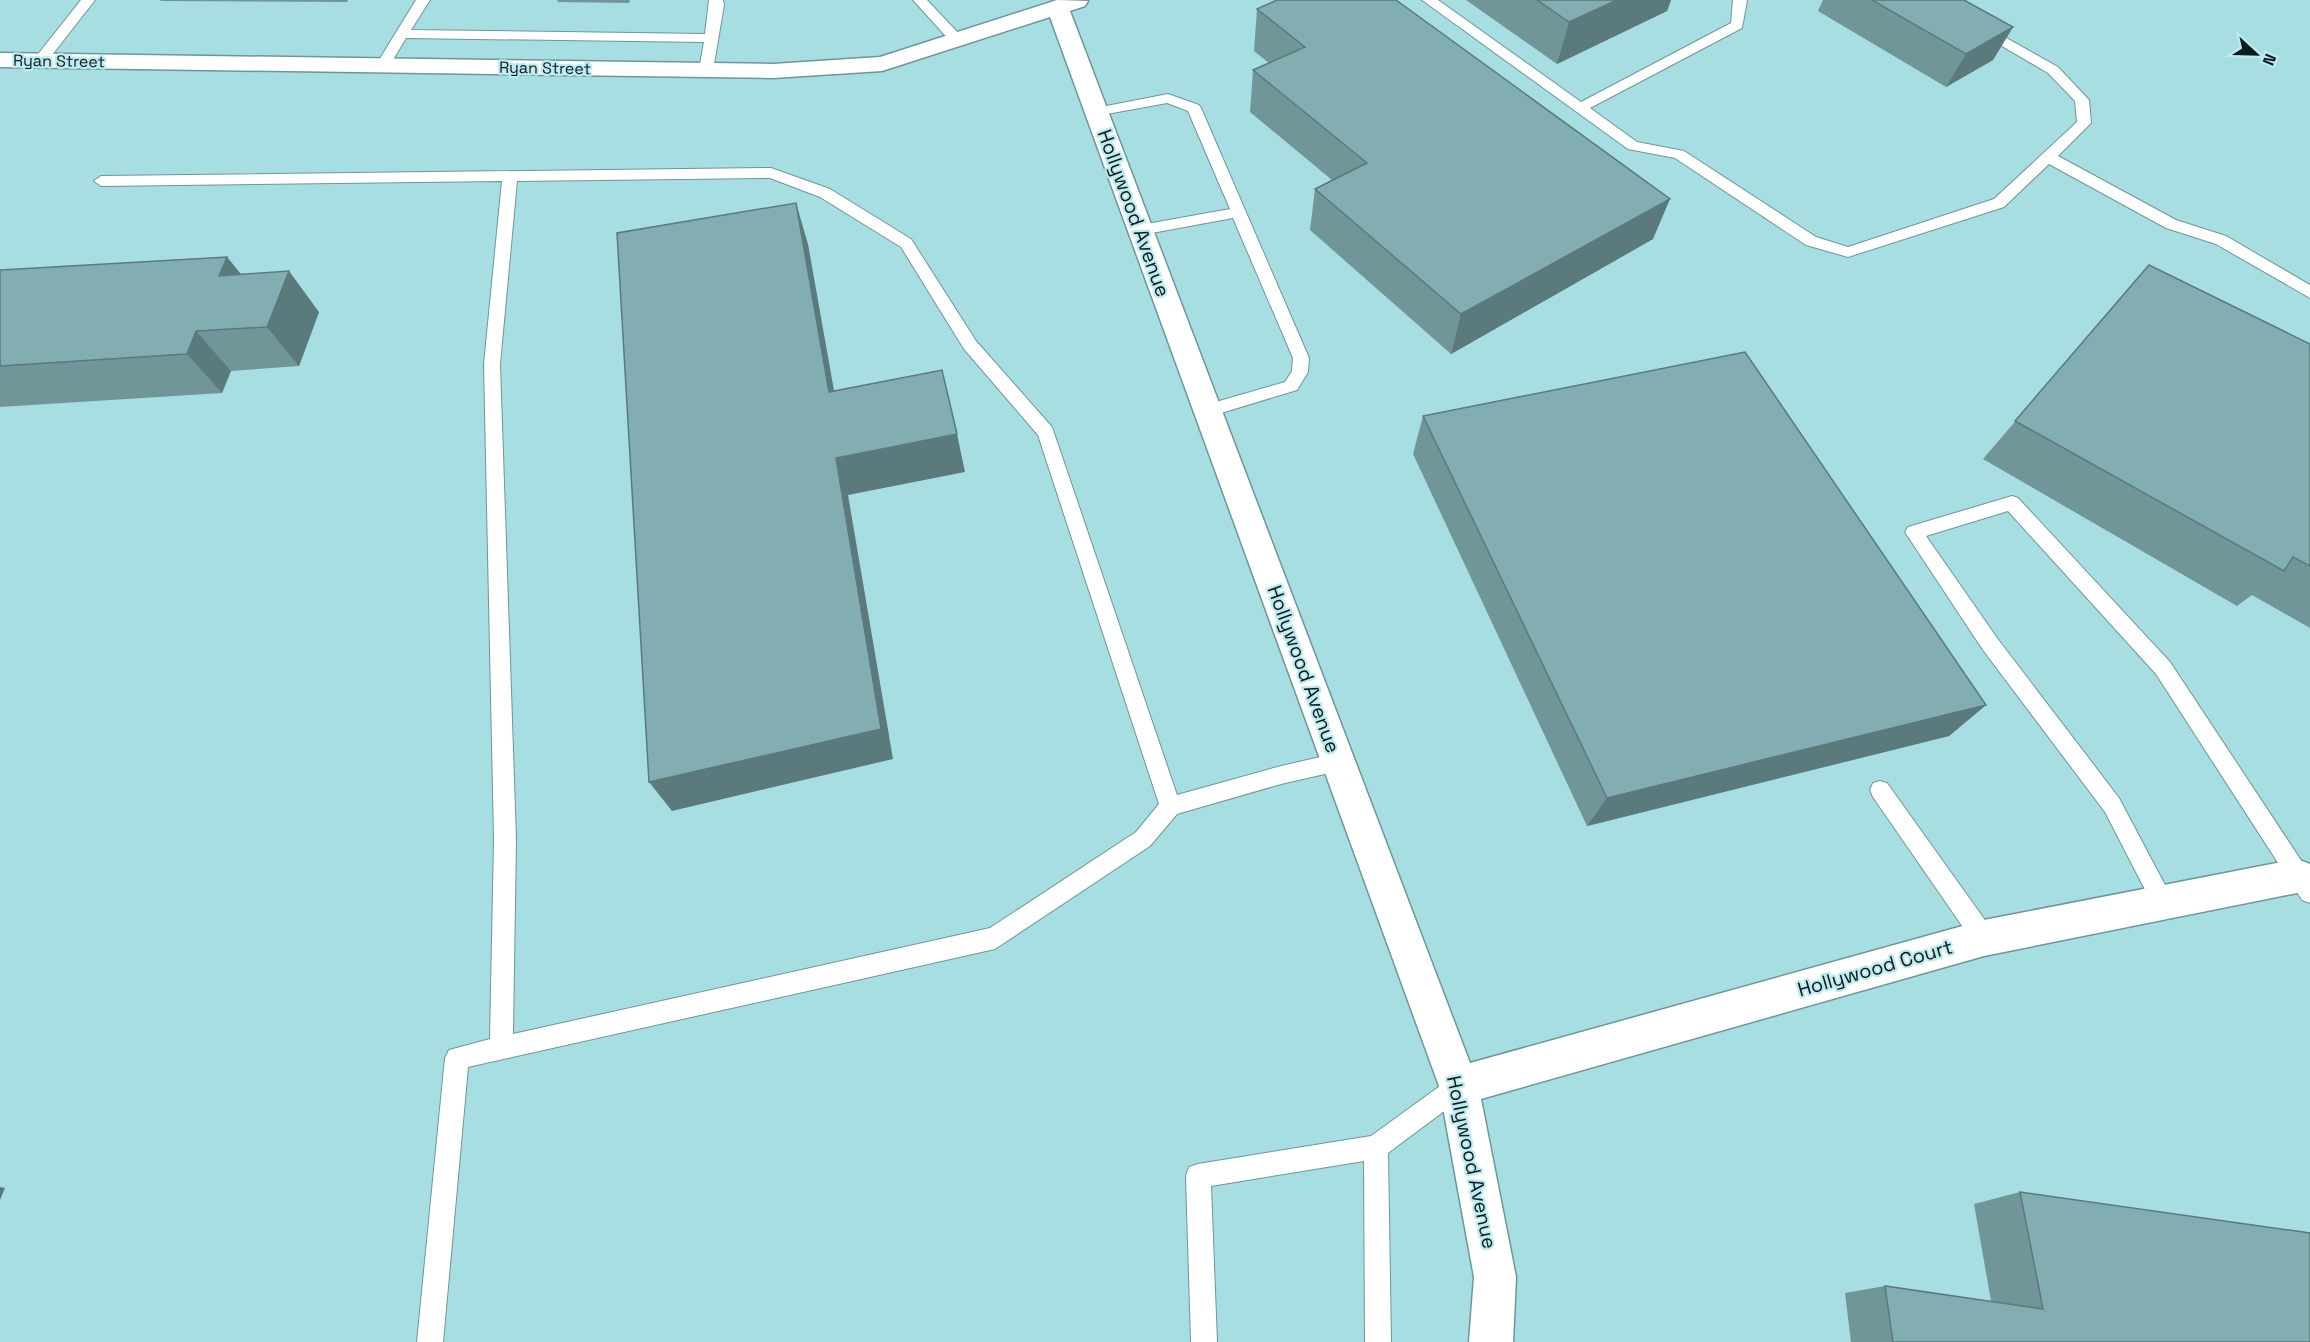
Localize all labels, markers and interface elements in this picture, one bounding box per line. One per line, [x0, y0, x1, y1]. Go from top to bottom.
north arrow [2226, 24, 2286, 84]
street label: Ryan Street [13, 50, 105, 72]
text: N [2258, 51, 2281, 68]
street label: Ryan Street [499, 57, 591, 79]
street label: Hollywood Avenue [1092, 126, 1176, 300]
street label: Hollywood Avenue [1262, 582, 1346, 756]
street label: Hollywood Court [1794, 933, 1956, 1003]
street label: Hollywood Avenue [1441, 1073, 1503, 1251]

